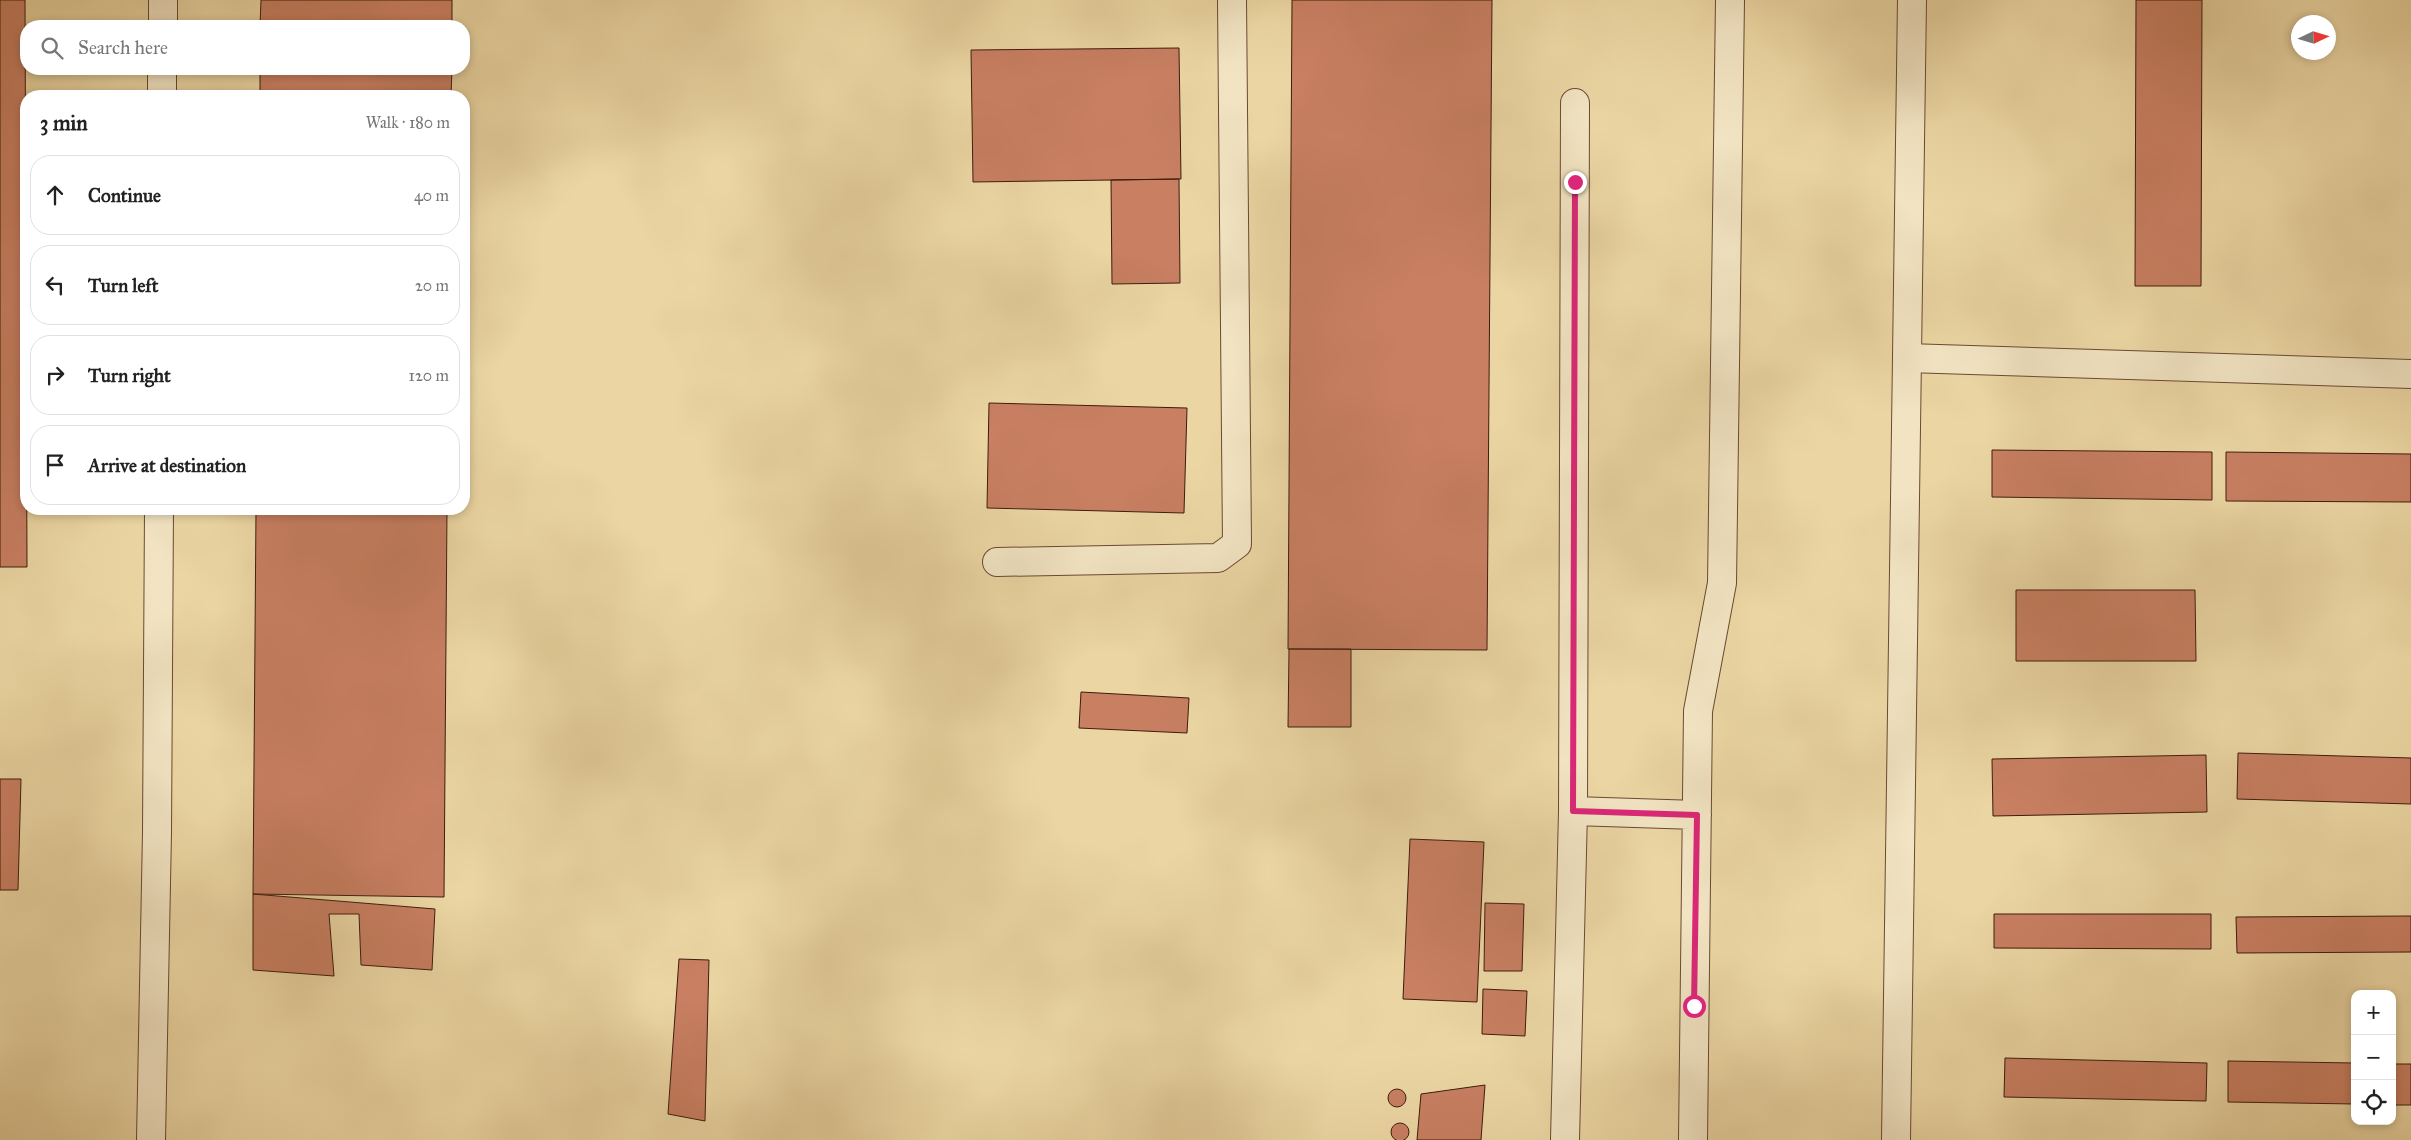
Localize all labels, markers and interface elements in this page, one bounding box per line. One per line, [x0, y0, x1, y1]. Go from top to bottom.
north arrow [2291, 15, 2336, 60]
search box [20, 20, 470, 75]
icon: search [38, 34, 66, 62]
text: Search here [78, 36, 168, 59]
text: 3 min [40, 110, 88, 136]
text: Walk · 180 m [366, 113, 450, 132]
route end [1564, 171, 1587, 194]
icon: ahead [41, 181, 69, 209]
text: Continue [88, 184, 161, 207]
text: 40 m [414, 186, 449, 205]
icon: left [41, 271, 69, 299]
text: Turn left [88, 274, 158, 297]
text: 20 m [415, 276, 449, 295]
icon: right [41, 361, 69, 389]
text: Turn right [88, 364, 171, 387]
text: 120 m [409, 366, 449, 385]
icon: arrive [41, 451, 69, 479]
text: Arrive at destination [88, 454, 246, 477]
map controls [2351, 990, 2396, 1125]
button: + [2351, 990, 2396, 1035]
route start [1683, 995, 1706, 1018]
button: − [2351, 1035, 2396, 1080]
button: locate [2351, 1080, 2396, 1125]

